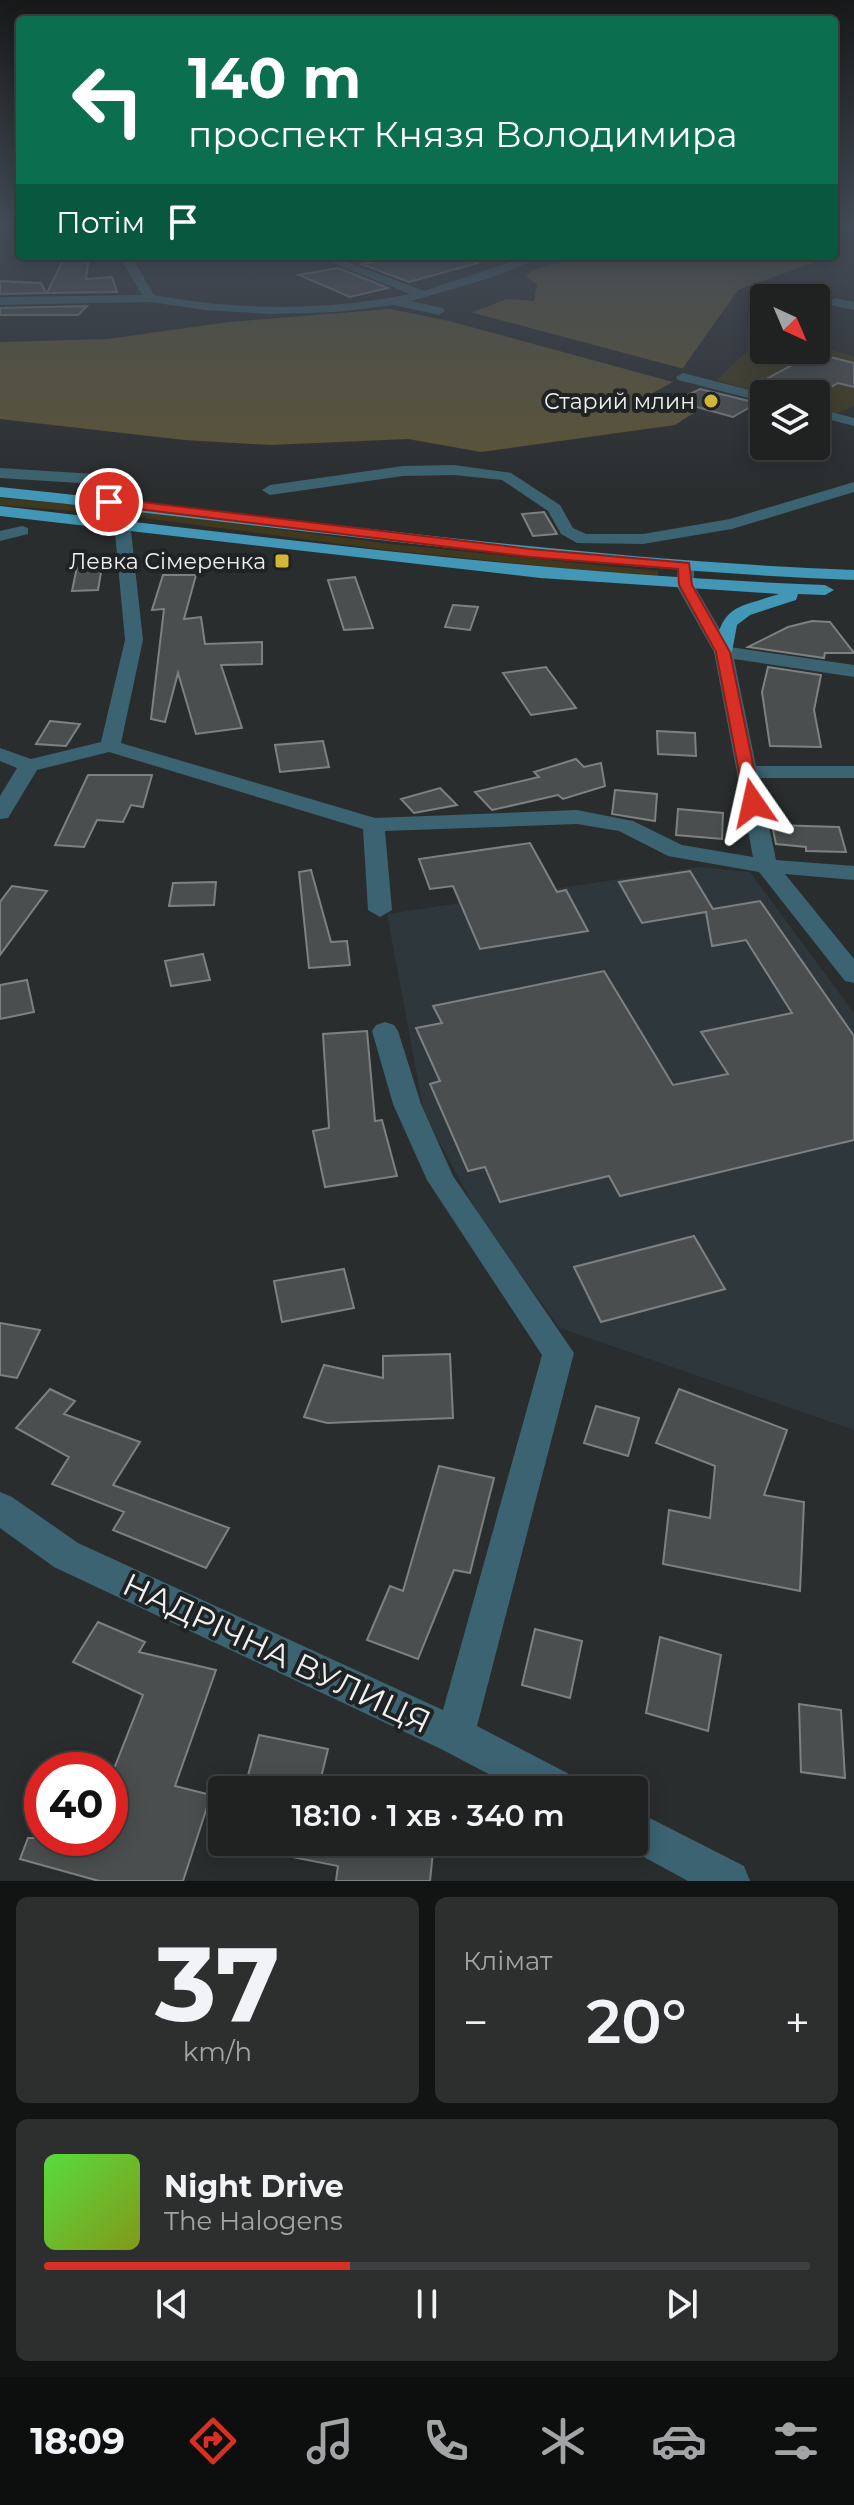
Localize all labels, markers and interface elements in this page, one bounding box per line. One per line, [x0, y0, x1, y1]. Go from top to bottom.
text: 140 m [188, 44, 361, 112]
icon: left [56, 48, 160, 152]
text: проспект Князя Володимира [188, 112, 737, 156]
icon: arrive [161, 200, 205, 244]
text: Потім [56, 204, 145, 241]
north arrow [750, 284, 830, 364]
map controls [750, 284, 830, 460]
button: layers [750, 380, 830, 460]
place label: Старий млин [544, 388, 695, 415]
marker: Старий млин [702, 392, 720, 410]
pin [75, 468, 143, 536]
icon: arrive [87, 480, 131, 524]
place label: Левка Сімеренка [69, 548, 266, 575]
marker: Левка Сімеренка [273, 552, 291, 570]
position arrow [711, 761, 795, 845]
street label: НАДРІЧНА ВУЛИЦЯ [117, 1565, 437, 1741]
speed limit sign: 40 [24, 1752, 128, 1856]
text: 18:10 · 1 хв · 340 m [291, 1797, 565, 1834]
text: 37 [155, 1920, 280, 2047]
text: Клімат [463, 1945, 552, 1977]
text: 20° [586, 1985, 687, 2058]
text: − [463, 1995, 488, 2049]
text: + [785, 1995, 810, 2049]
text: km/h [183, 2036, 252, 2068]
text: Night Drive [164, 2168, 344, 2205]
text: The Halogens [164, 2205, 343, 2237]
icon: previous [150, 2282, 194, 2326]
icon: pause [405, 2282, 449, 2326]
icon: next [660, 2282, 704, 2326]
icon: directions [185, 2413, 241, 2469]
icon: music [302, 2413, 358, 2469]
icon: phone [418, 2413, 474, 2469]
icon: climate [535, 2413, 591, 2469]
icon: car [651, 2413, 707, 2469]
icon: filters [768, 2413, 824, 2469]
text: 18:09 [30, 2419, 125, 2463]

